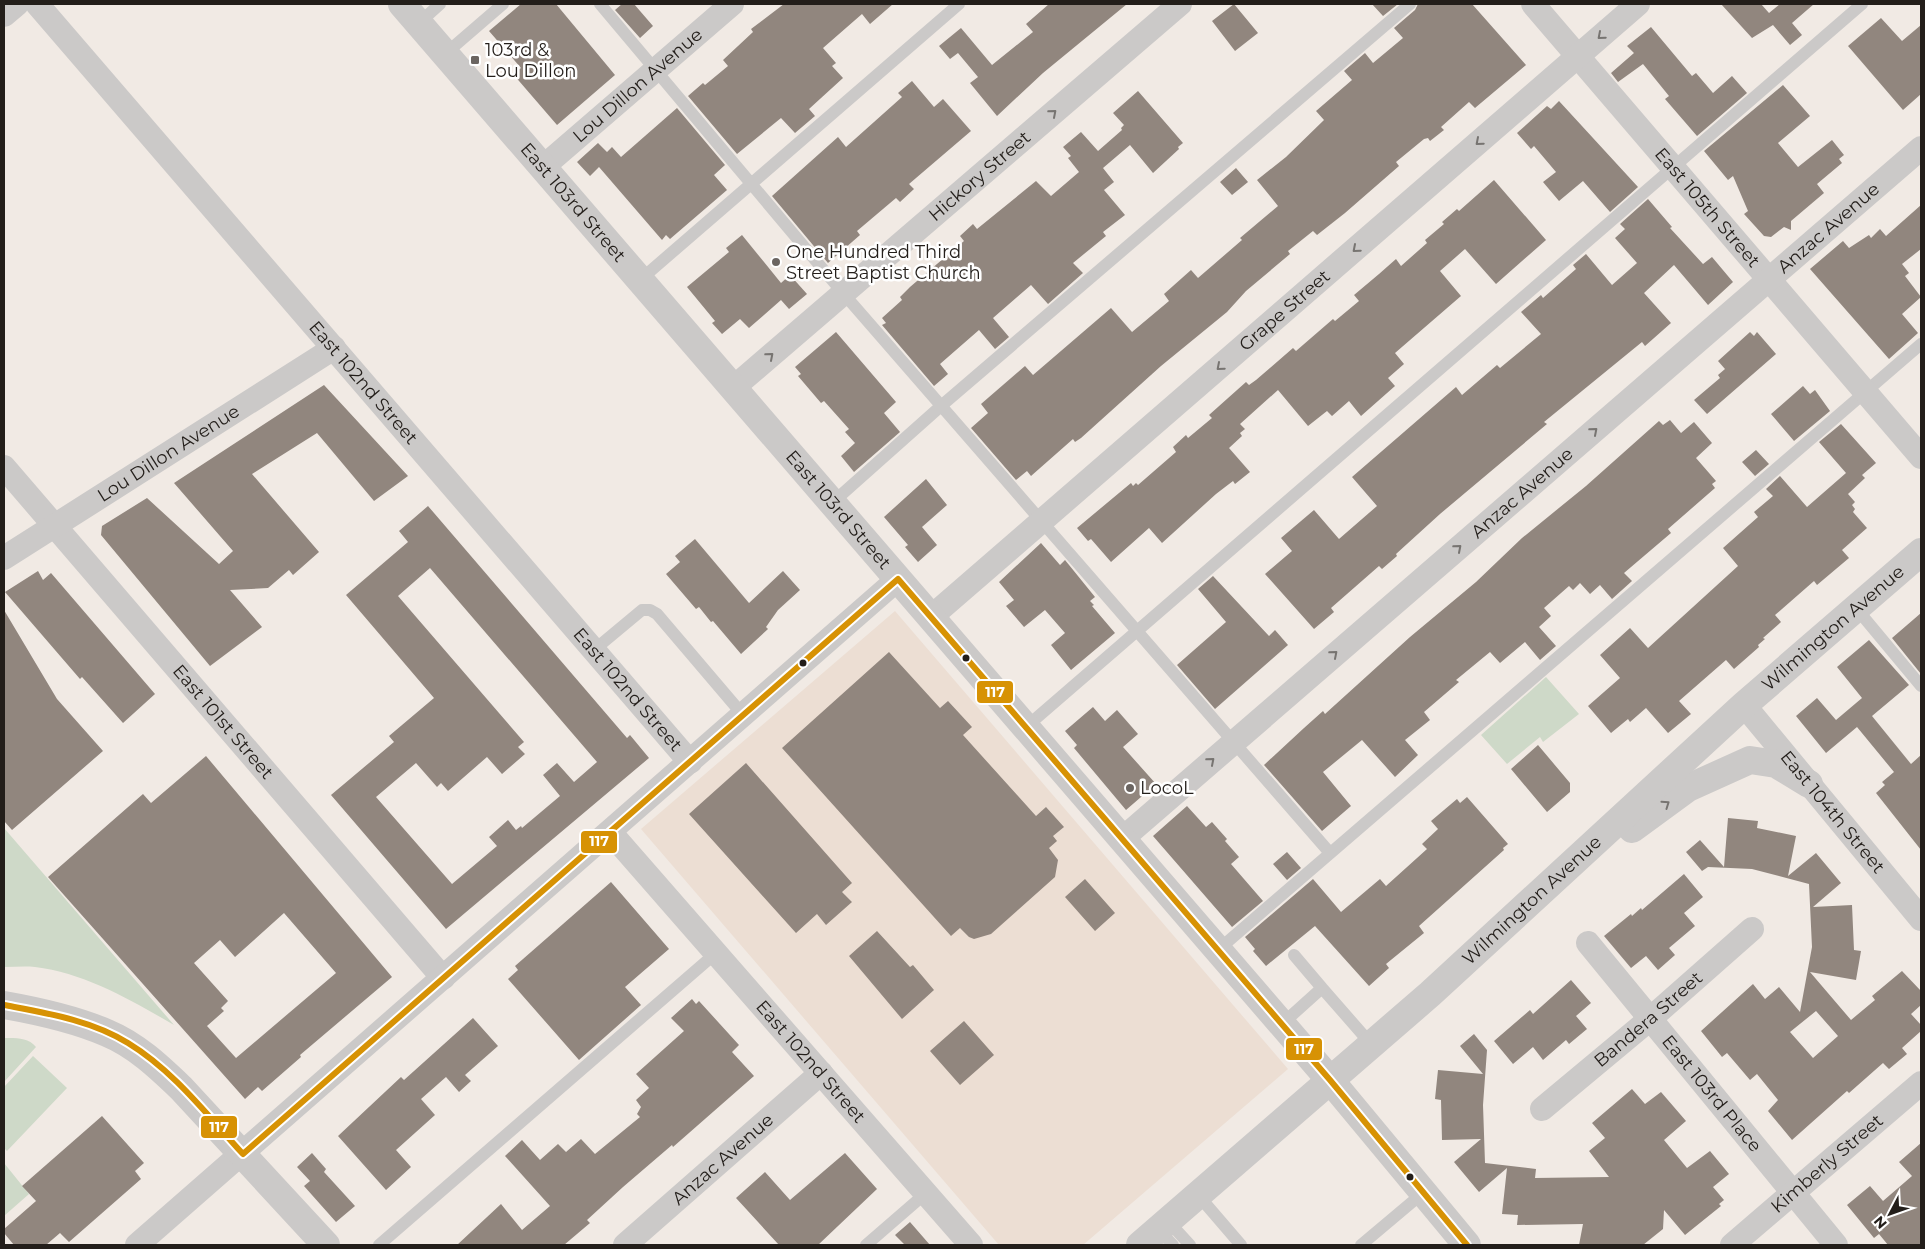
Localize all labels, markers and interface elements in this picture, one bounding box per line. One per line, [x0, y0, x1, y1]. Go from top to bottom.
street label: Lou Dillon Avenue [568, 23, 707, 147]
one-way arrow [1598, 30, 1607, 39]
place label: 103rd & Lou Dillon [485, 39, 576, 82]
marker: 103rd & Lou Dillon [469, 54, 481, 66]
one-way arrow [1047, 110, 1056, 119]
street label: Hickory Street [924, 126, 1035, 226]
one-way arrow [1475, 137, 1484, 146]
street label: East 103rd Street [516, 138, 630, 266]
street label: East 105th Street [1650, 143, 1765, 272]
street label: Anzac Avenue [1773, 178, 1884, 278]
place label: One Hundred Third Street Baptist Church [786, 241, 981, 284]
one-way arrow [1352, 243, 1361, 252]
marker: One Hundred Third Street Baptist Church [770, 256, 782, 268]
street label: Grape Street [1235, 265, 1335, 356]
street label: East 102nd Street [304, 317, 422, 449]
one-way arrow [764, 353, 773, 362]
one-way arrow [1216, 361, 1225, 370]
street label: Lou Dillon Avenue [93, 400, 244, 507]
one-way arrow [1588, 428, 1597, 437]
street label: Anzac Avenue [1467, 443, 1578, 543]
street label: East 103rd Street [781, 446, 896, 574]
one-way arrow [1452, 545, 1461, 554]
street label: Wilmington Avenue [1757, 560, 1909, 696]
street label: East 102nd Street [569, 624, 687, 756]
one-way arrow [1329, 651, 1338, 660]
unlabelled marker [961, 653, 971, 663]
unlabelled marker [798, 658, 808, 668]
street label: East 101st Street [168, 660, 278, 783]
line badge: 117 [976, 680, 1014, 704]
text: 117 [985, 683, 1005, 701]
street label: East 104th Street [1776, 746, 1890, 878]
one-way arrow [1206, 757, 1215, 766]
place label: LocoL [1140, 777, 1194, 799]
marker: LocoL [1124, 782, 1136, 794]
one-way arrow [1660, 801, 1670, 810]
line badge: 117 [580, 830, 618, 854]
street label: Wilmington Avenue [1458, 831, 1606, 970]
text: 117 [589, 832, 609, 850]
street label: Bandera Street [1590, 967, 1707, 1072]
street label: East 102nd Street [751, 996, 870, 1127]
street label: East 103rd Place [1657, 1031, 1766, 1157]
line badge: 117 [1285, 1037, 1323, 1061]
text: 117 [1294, 1040, 1314, 1058]
street label: Anzac Avenue [667, 1109, 778, 1210]
street label: Kimberly Street [1766, 1110, 1887, 1218]
line badge: 117 [200, 1115, 238, 1139]
text: 117 [209, 1118, 229, 1136]
unlabelled marker [1405, 1172, 1415, 1182]
north arrow [1865, 1189, 1915, 1239]
text: N [1870, 1212, 1891, 1233]

